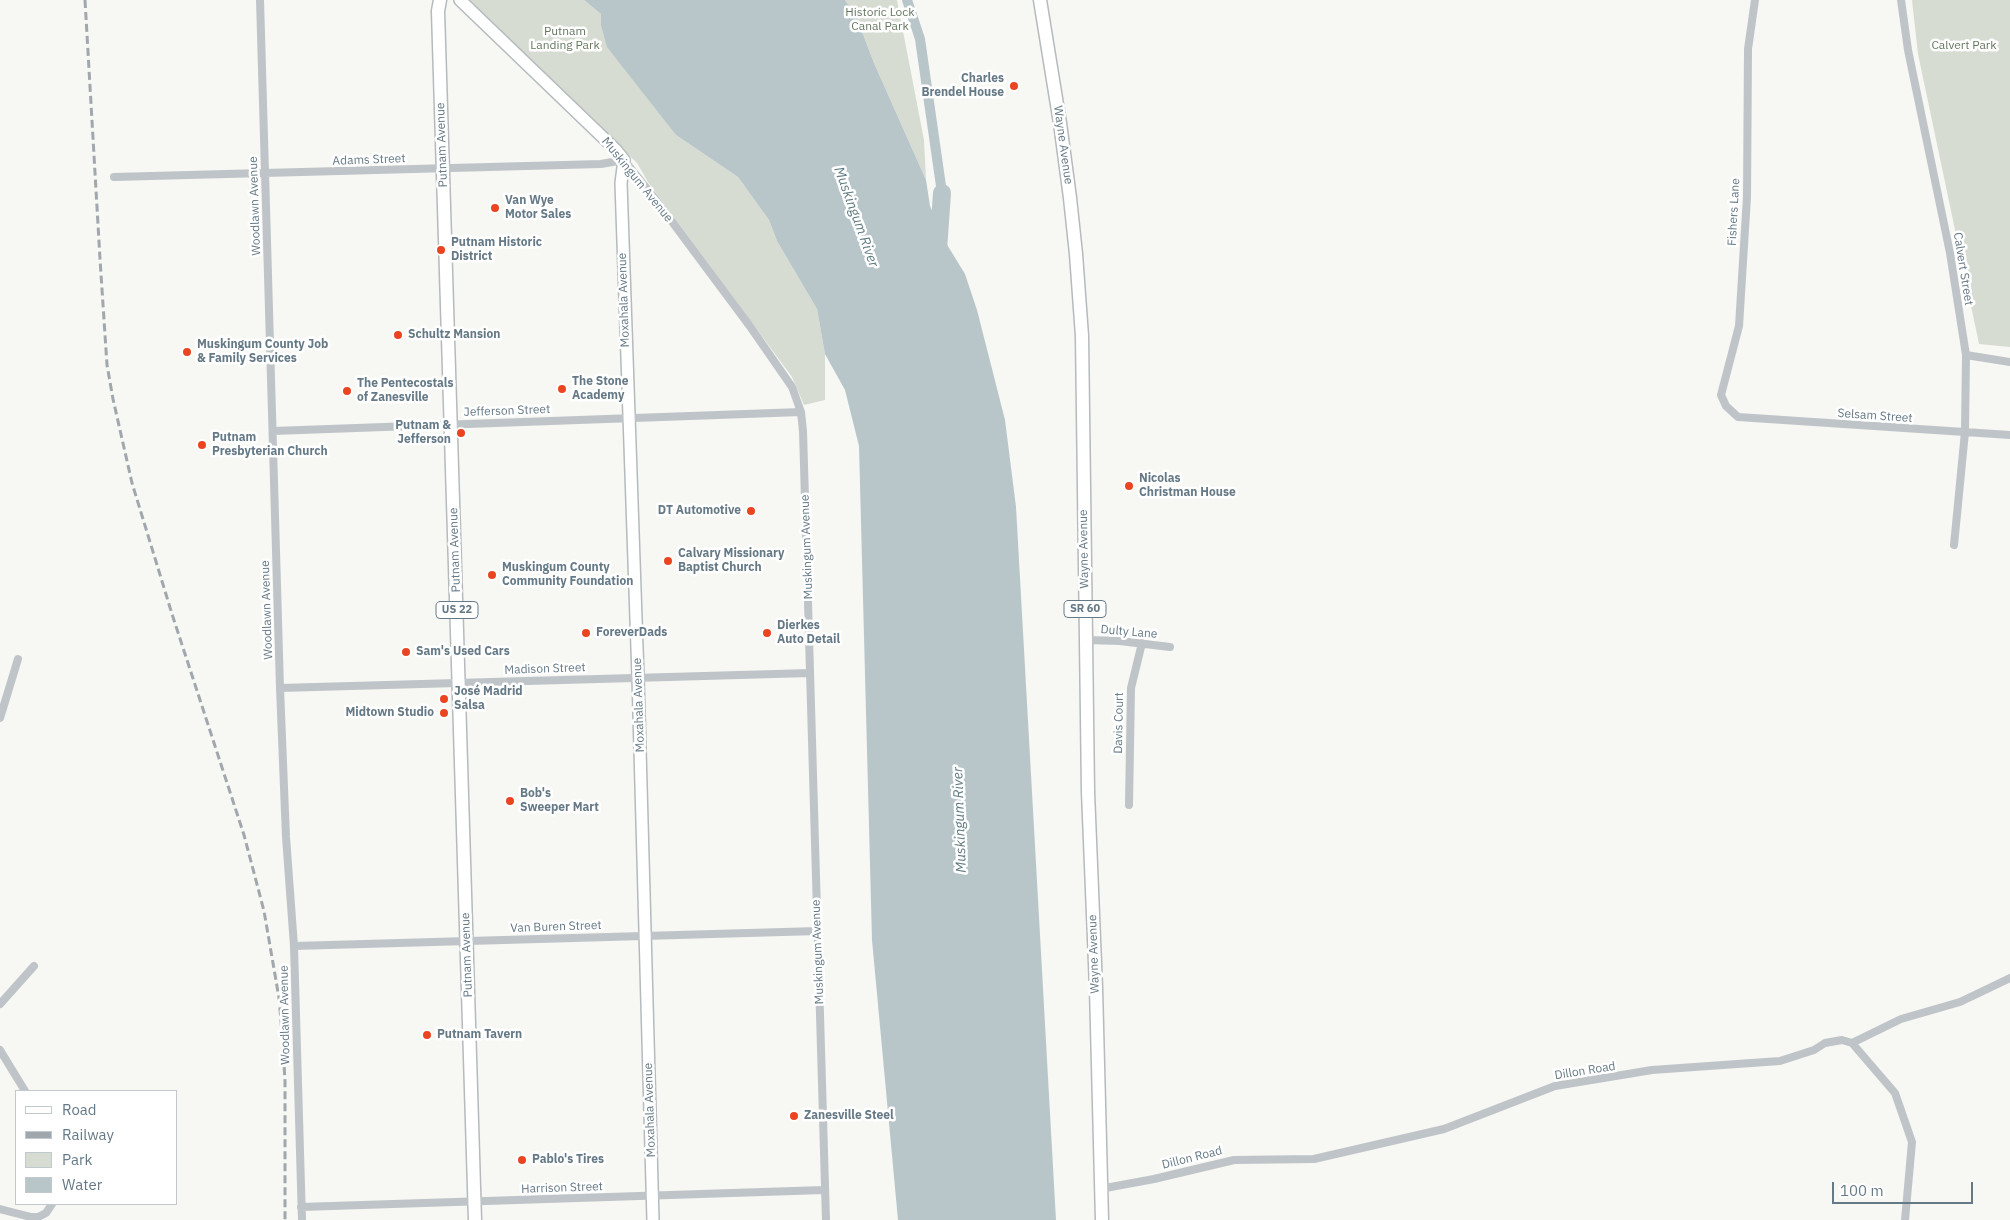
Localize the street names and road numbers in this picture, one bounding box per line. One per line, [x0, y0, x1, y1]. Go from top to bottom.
street label: Putnam Avenue [433, 102, 451, 188]
street label: Wayne Avenue [1050, 105, 1076, 185]
street label: Muskingum Avenue [598, 135, 676, 225]
street label: Adams Street [332, 152, 406, 168]
street label: Woodlawn Avenue [246, 156, 264, 256]
street label: Fishers Lane [1725, 178, 1743, 246]
street label: Calvert Street [1950, 231, 1976, 307]
street label: Moxahala Avenue [615, 252, 633, 348]
street label: Jefferson Street [463, 402, 551, 420]
street label: Selsam Street [1837, 406, 1913, 426]
street label: Muskingum Avenue [798, 494, 816, 600]
street label: Putnam Avenue [446, 507, 464, 593]
street label: Wayne Avenue [1076, 509, 1092, 589]
street label: Woodlawn Avenue [258, 560, 276, 660]
road number: SR 60 [1064, 600, 1106, 618]
road number: US 22 [436, 602, 478, 618]
street label: Dulty Lane [1100, 622, 1158, 642]
street label: Moxahala Avenue [630, 657, 648, 753]
street label: Madison Street [504, 660, 586, 678]
street label: Davis Court [1111, 692, 1127, 754]
street label: Muskingum Avenue [809, 899, 827, 1005]
street label: Putnam Avenue [458, 912, 476, 998]
street label: Wayne Avenue [1085, 914, 1103, 994]
street label: Van Buren Street [510, 918, 602, 936]
street label: Woodlawn Avenue [277, 965, 293, 1065]
street label: Dillon Road [1554, 1059, 1616, 1083]
street label: Moxahala Avenue [641, 1062, 659, 1158]
street label: Dillon Road [1160, 1144, 1224, 1172]
street label: Harrison Street [521, 1179, 603, 1197]

